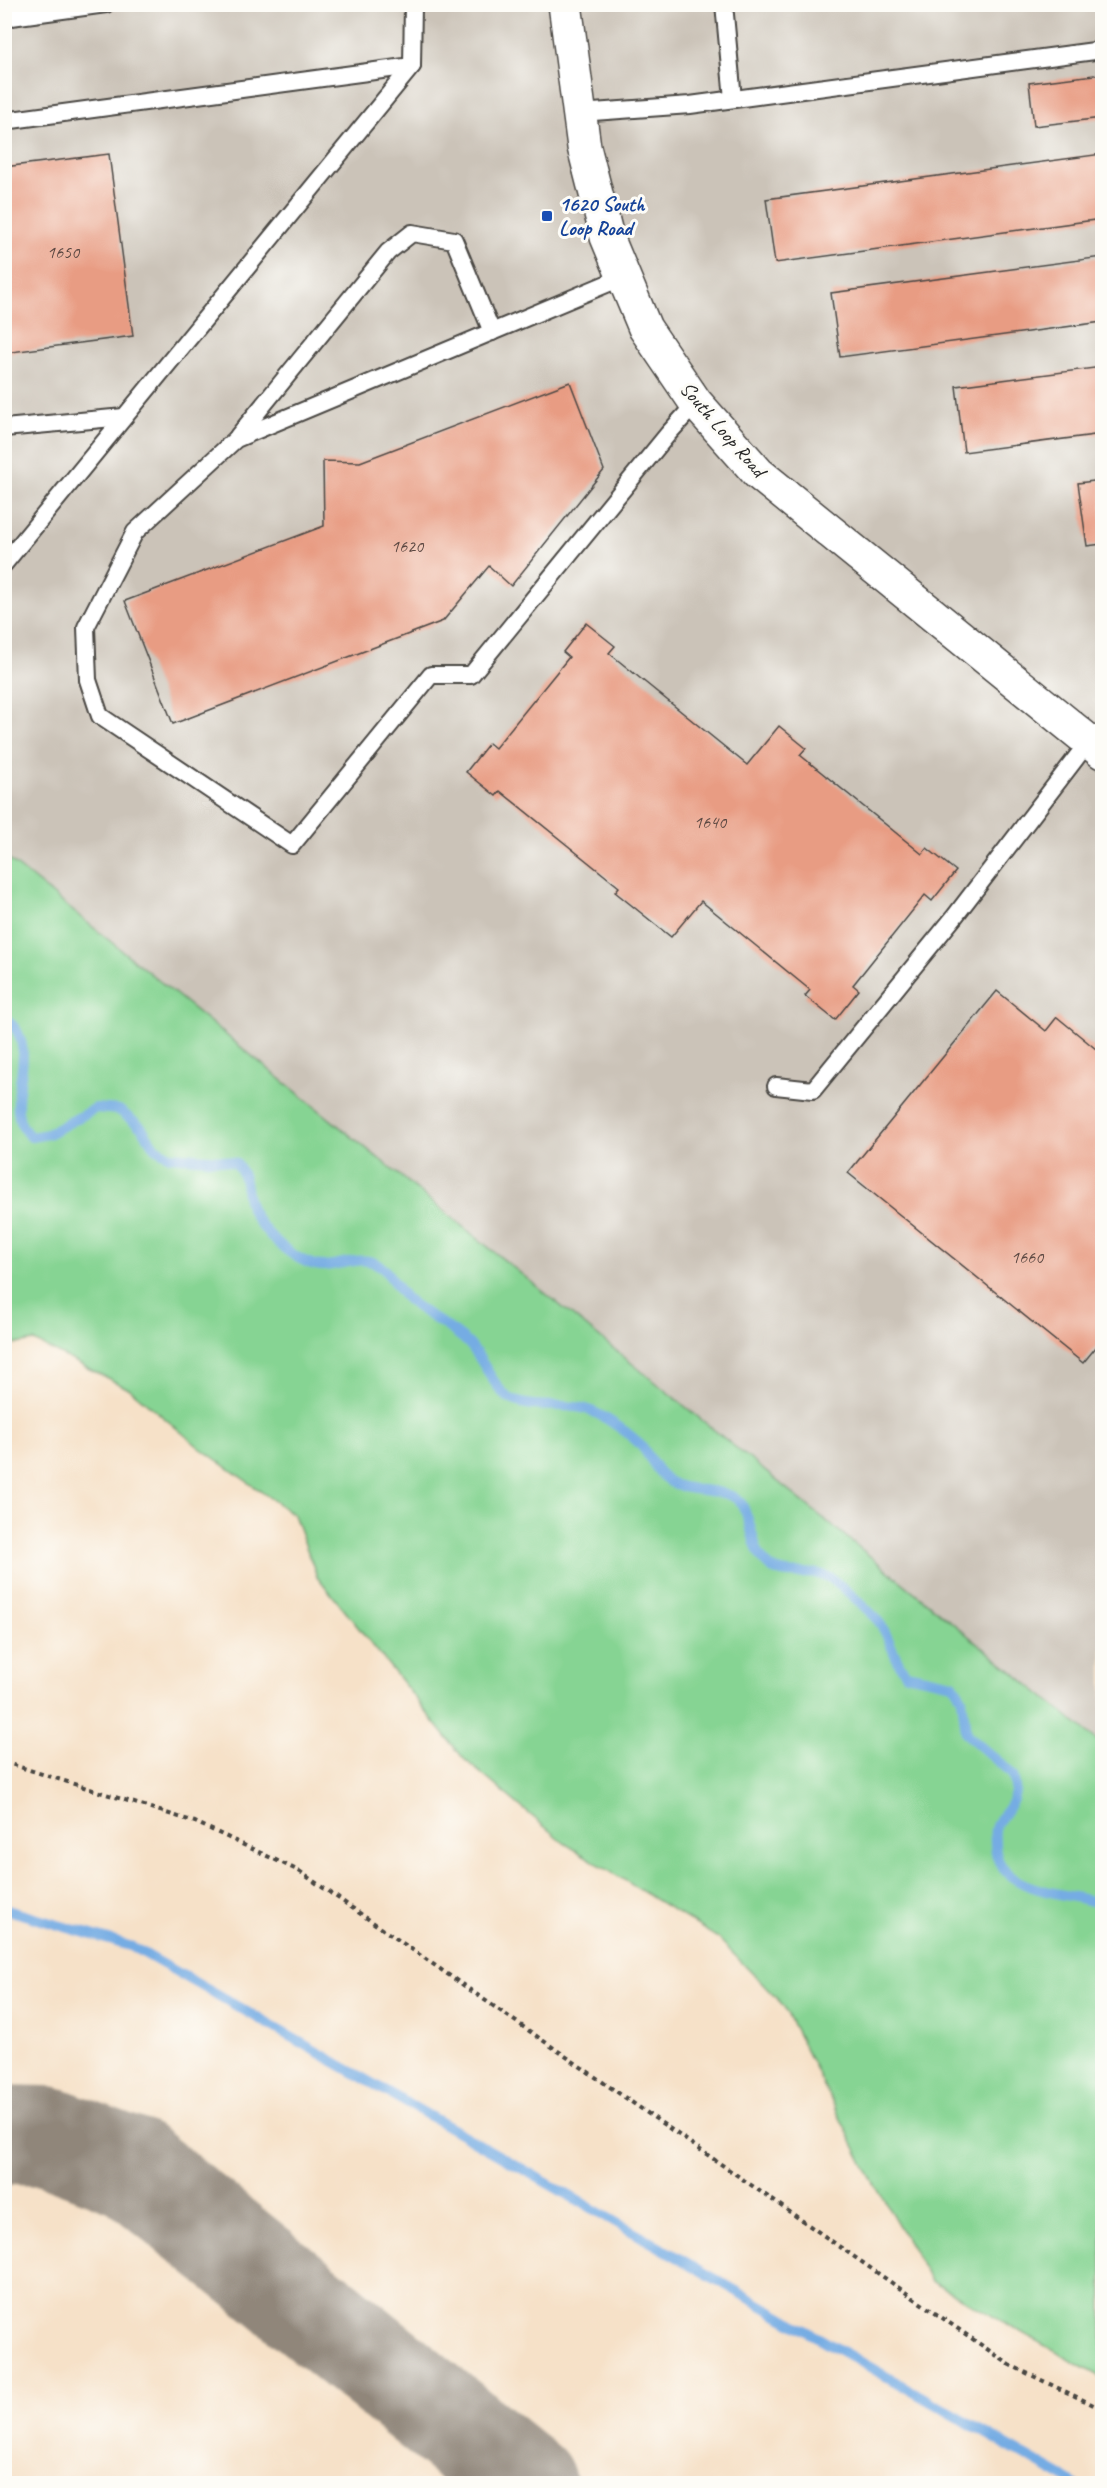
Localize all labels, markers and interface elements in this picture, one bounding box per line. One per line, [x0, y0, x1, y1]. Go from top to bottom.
place label: 1620 South Loop Road [559, 191, 646, 241]
marker: 1620 South Loop Road [540, 209, 554, 223]
house number: 1650 [47, 241, 81, 263]
street label: South Loop Road [674, 376, 774, 485]
house number: 1620 [391, 535, 425, 557]
house number: 1640 [694, 811, 728, 833]
house number: 1660 [1011, 1246, 1045, 1268]

